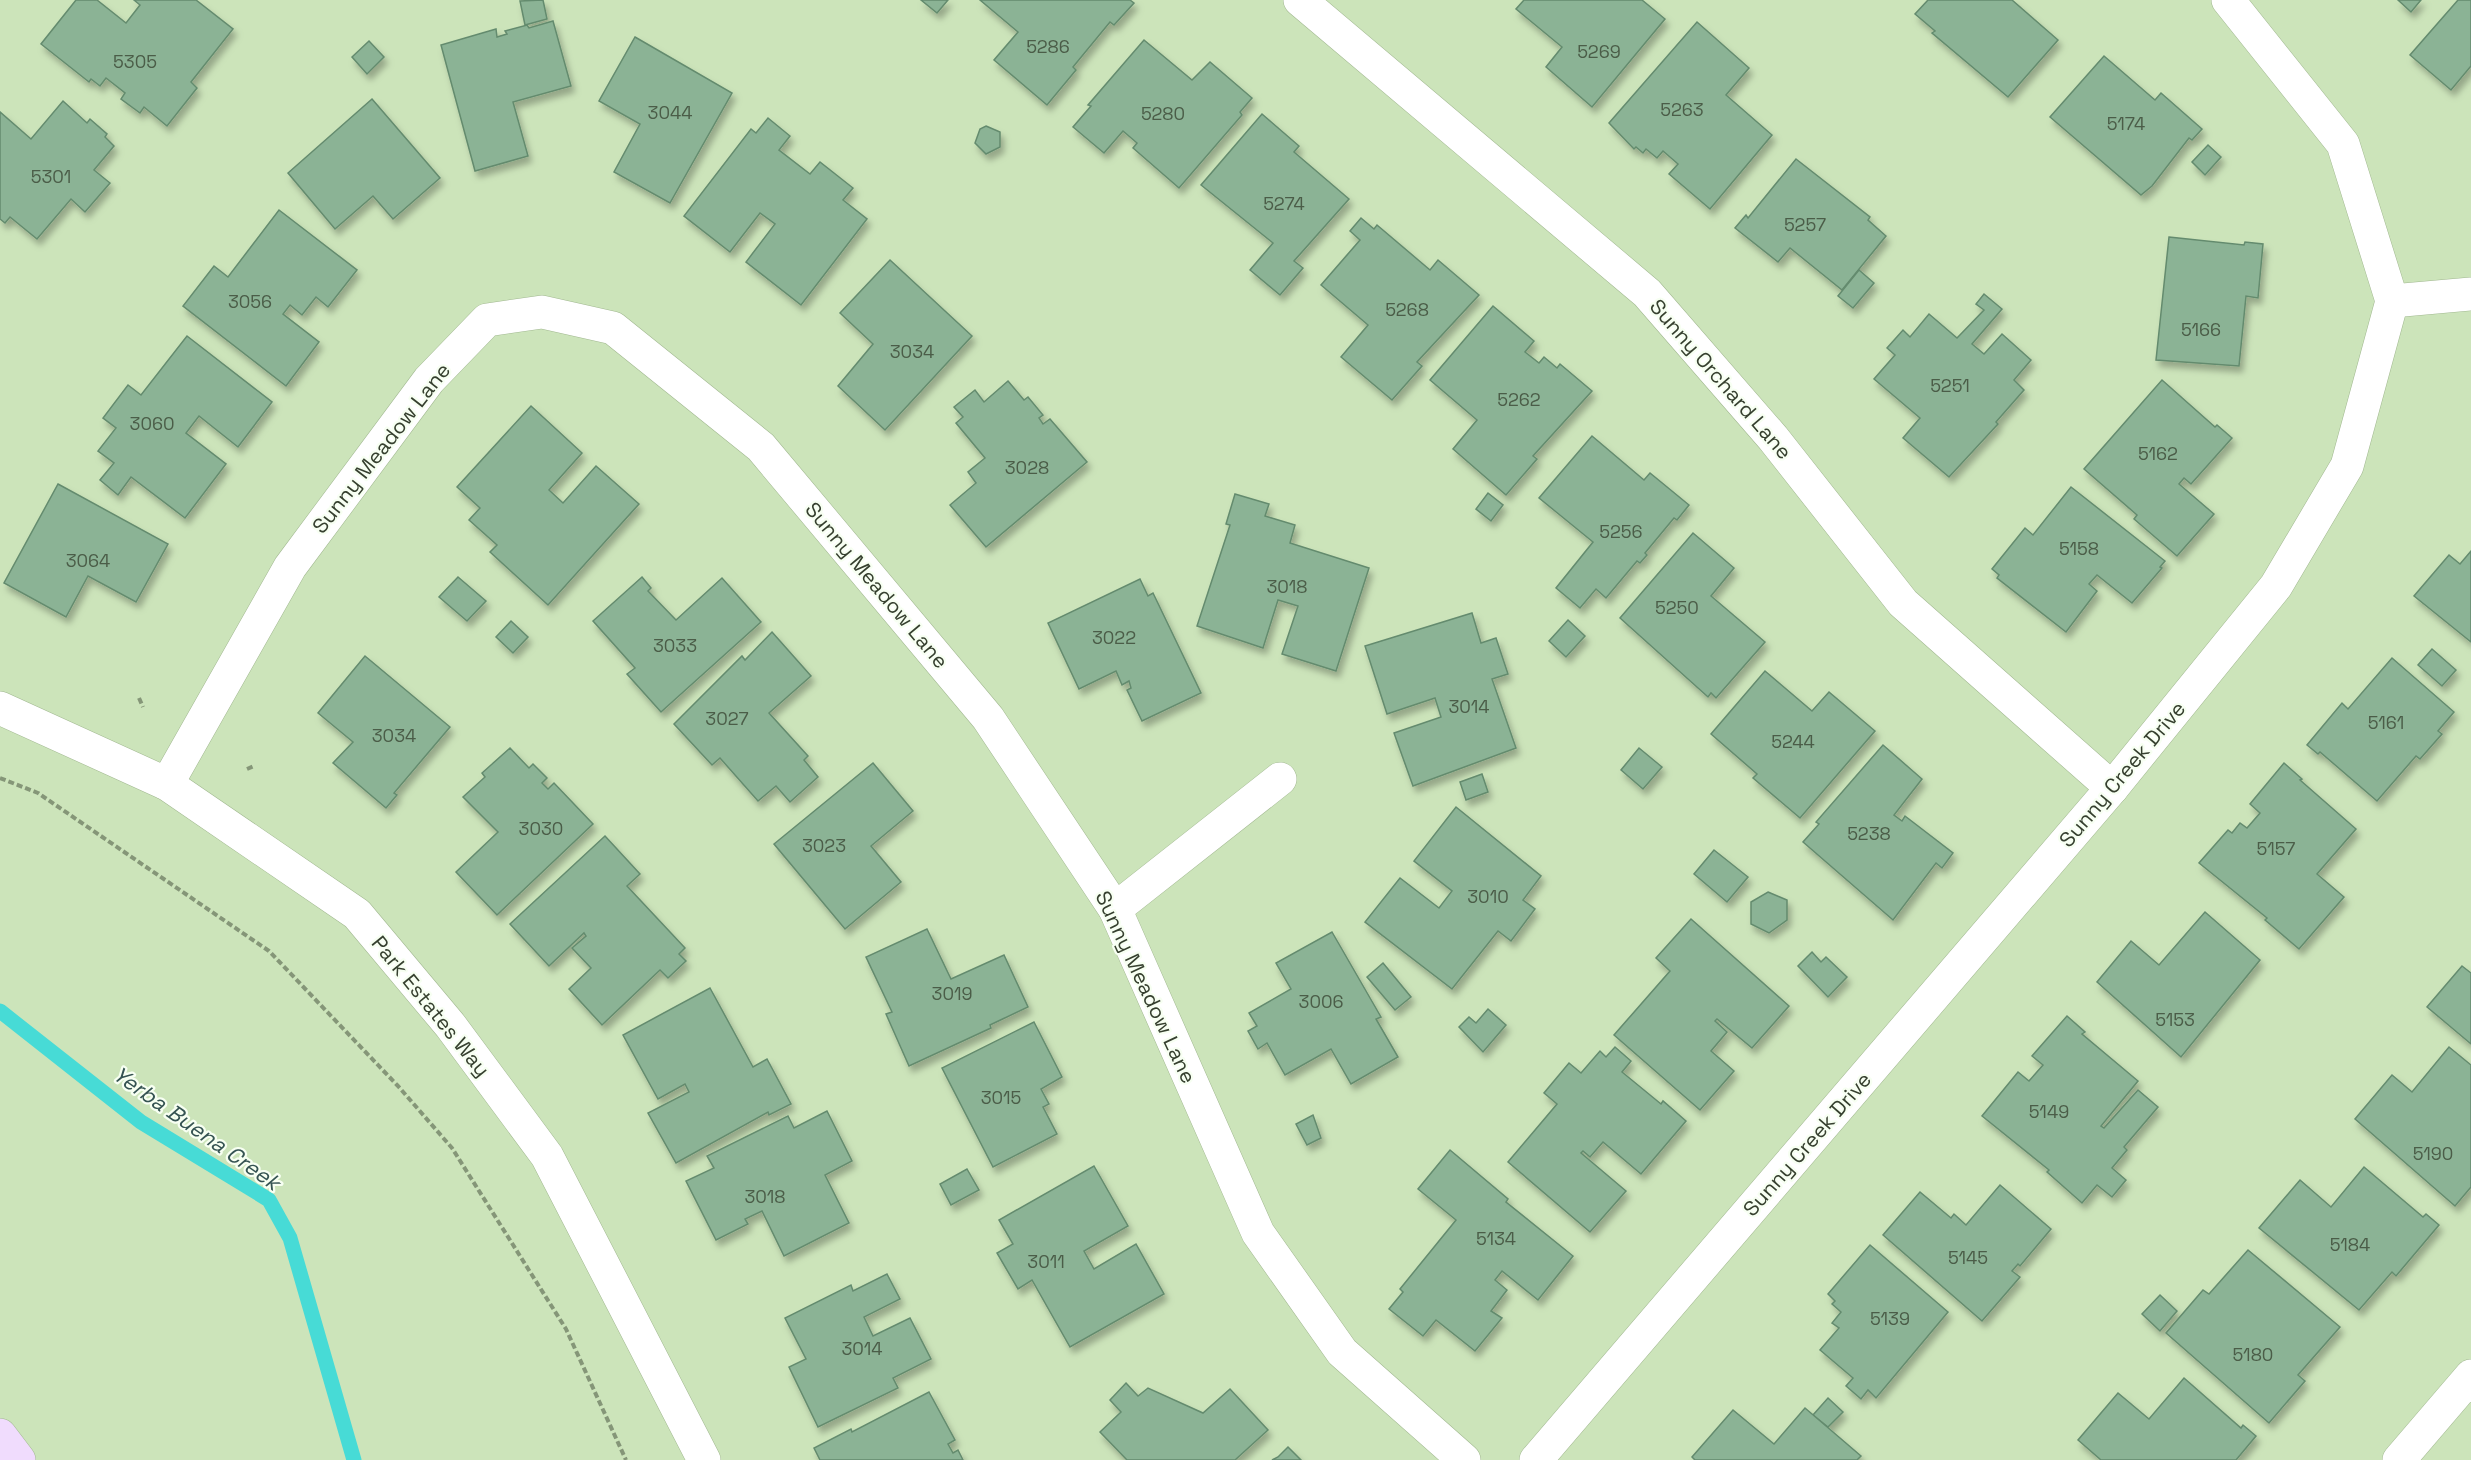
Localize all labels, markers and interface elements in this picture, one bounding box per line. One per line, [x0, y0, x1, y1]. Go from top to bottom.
house number: 5286 [1026, 35, 1070, 58]
house number: 5269 [1577, 40, 1621, 63]
house number: 5305 [113, 50, 157, 73]
house number: 5263 [1660, 98, 1704, 121]
house number: 3044 [648, 101, 692, 124]
house number: 5280 [1141, 102, 1185, 125]
house number: 5174 [2107, 112, 2145, 135]
house number: 5301 [31, 165, 71, 188]
house number: 5274 [1263, 192, 1305, 215]
house number: 5257 [1784, 213, 1826, 236]
house number: 3056 [228, 290, 272, 313]
street label: Sunny Orchard Lane [1644, 293, 1798, 465]
house number: 5268 [1385, 298, 1429, 321]
house number: 5166 [2181, 318, 2221, 341]
house number: 3034 [890, 340, 934, 363]
street label: Sunny Meadow Lane [306, 357, 456, 539]
house number: 5251 [1930, 374, 1970, 397]
house number: 5262 [1497, 388, 1541, 411]
house number: 3060 [130, 412, 174, 435]
house number: 5162 [2138, 442, 2178, 465]
house number: 3028 [1005, 456, 1049, 479]
street label: Sunny Meadow Lane [799, 496, 955, 674]
house number: 5256 [1599, 520, 1643, 543]
house number: 5158 [2059, 537, 2099, 560]
house number: 3064 [66, 549, 110, 572]
house number: 3018 [1266, 575, 1308, 598]
house number: 5250 [1655, 596, 1699, 619]
house number: 3022 [1092, 626, 1136, 649]
house number: 3033 [653, 634, 697, 657]
house number: 3014 [1448, 695, 1490, 718]
street label: Sunny Creek Drive [2053, 695, 2191, 853]
house number: 3027 [705, 707, 749, 730]
house number: 5161 [2368, 711, 2404, 734]
house number: 3034 [372, 724, 416, 747]
house number: 5244 [1771, 730, 1815, 753]
house number: 3030 [519, 817, 563, 840]
house number: 5238 [1847, 822, 1891, 845]
house number: 3023 [802, 834, 846, 857]
house number: 5157 [2257, 837, 2295, 860]
house number: 3010 [1467, 885, 1509, 908]
street label: Sunny Meadow Lane [1090, 886, 1202, 1088]
street label: Park Estates Way [366, 930, 496, 1082]
house number: 3019 [932, 982, 972, 1005]
house number: 3006 [1299, 990, 1343, 1013]
house number: 5153 [2155, 1008, 2195, 1031]
water label: Yerba Buena Creek [108, 1060, 288, 1197]
street label: Sunny Creek Drive [1737, 1066, 1877, 1222]
house number: 3015 [981, 1086, 1021, 1109]
house number: 5149 [2029, 1100, 2069, 1123]
house number: 5190 [2413, 1142, 2453, 1165]
house number: 3018 [744, 1185, 786, 1208]
house number: 5134 [1476, 1227, 1516, 1250]
house number: 5184 [2330, 1233, 2370, 1256]
house number: 5145 [1948, 1246, 1988, 1269]
house number: 3011 [1027, 1250, 1065, 1273]
house number: 5139 [1870, 1307, 1910, 1330]
house number: 3014 [841, 1337, 883, 1360]
house number: 5180 [2233, 1343, 2273, 1366]

